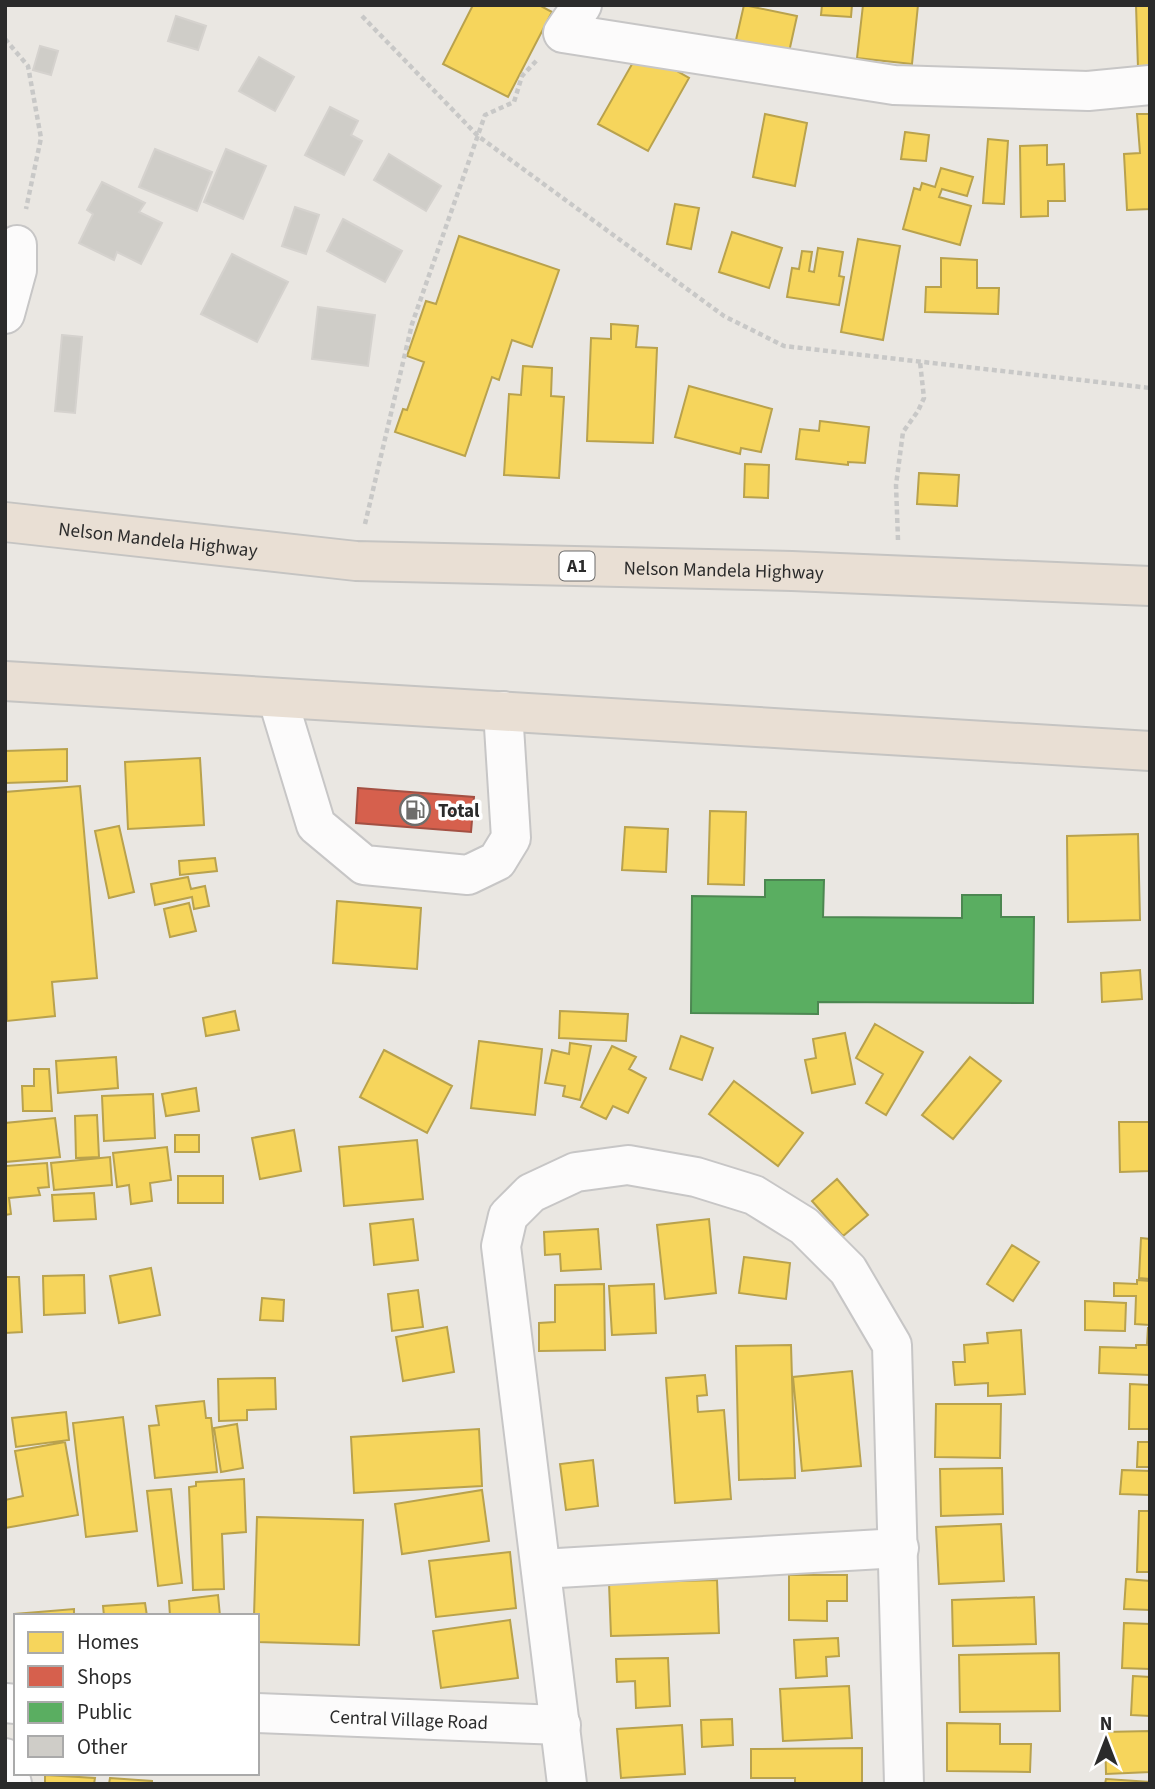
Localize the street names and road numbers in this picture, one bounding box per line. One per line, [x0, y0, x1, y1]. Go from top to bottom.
street label: Nelson Mandela Highway [57, 516, 259, 565]
road number: A1 [560, 552, 594, 580]
street label: Nelson Mandela Highway [623, 555, 824, 587]
street label: Central Village Road [329, 1704, 489, 1737]

